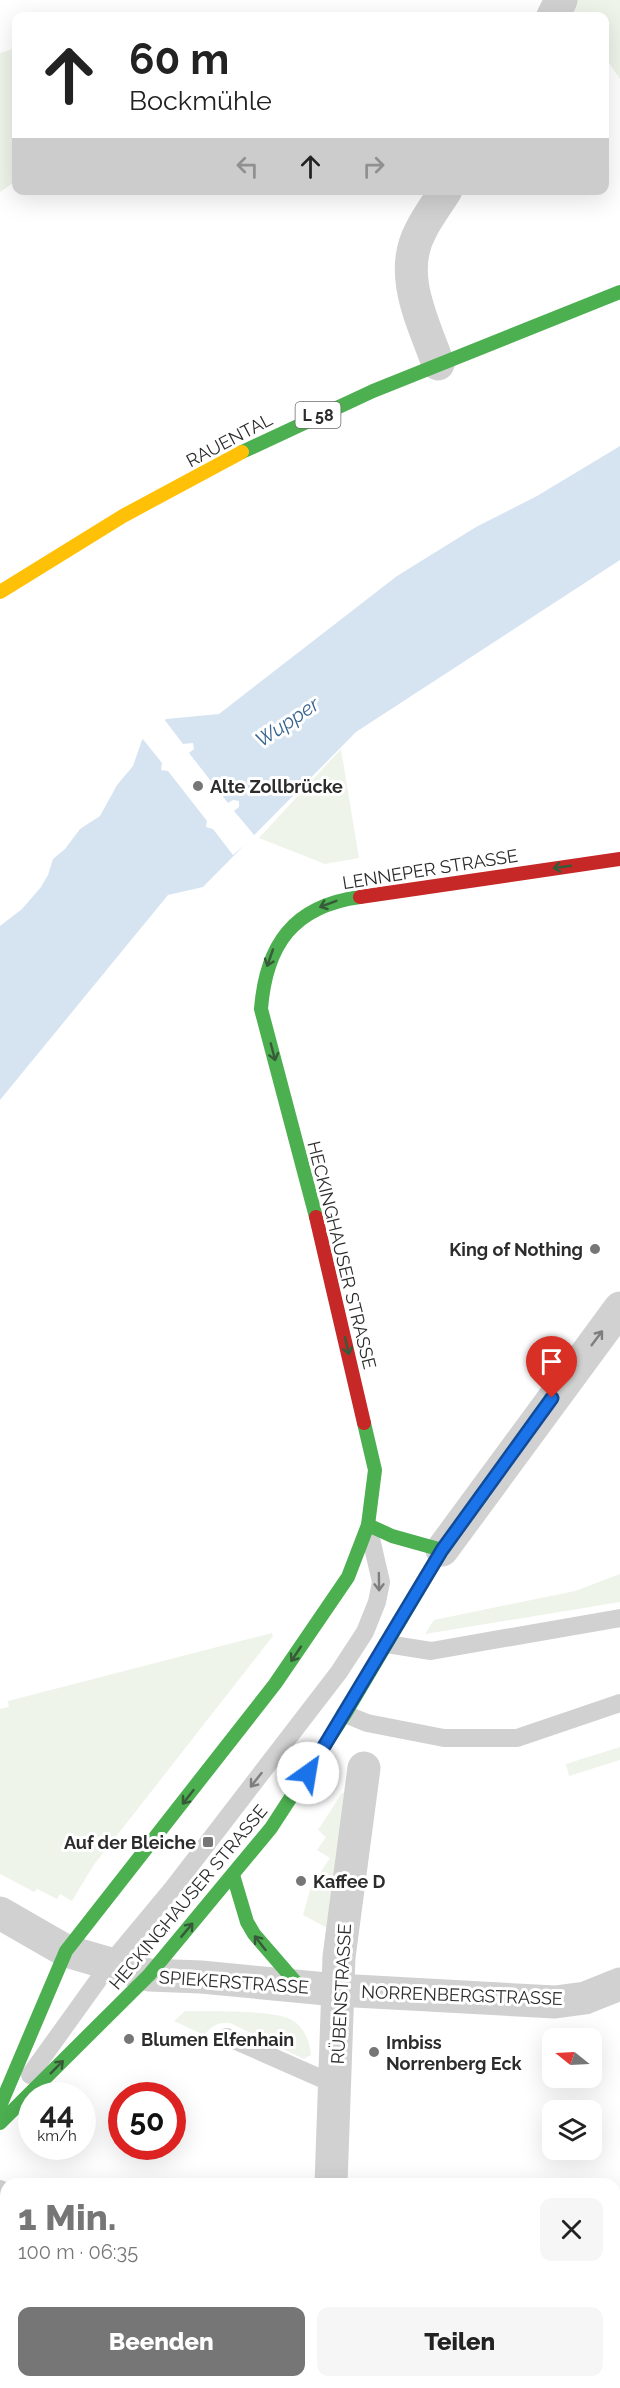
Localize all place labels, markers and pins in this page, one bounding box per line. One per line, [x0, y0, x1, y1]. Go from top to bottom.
place label: Alte Zollbrücke [210, 776, 343, 797]
marker: Alte Zollbrücke [191, 779, 205, 793]
place label: King of Nothing [449, 1239, 583, 1260]
marker: King of Nothing [588, 1242, 602, 1256]
pin [526, 1336, 577, 1398]
place label: Auf der Bleiche [64, 1832, 196, 1853]
marker: Auf der Bleiche [201, 1835, 215, 1849]
place label: Kaffee D [313, 1871, 386, 1892]
marker: Kaffee D [294, 1874, 308, 1888]
place label: Blumen Elfenhain [141, 2029, 294, 2050]
marker: Blumen Elfenhain [122, 2032, 136, 2046]
place label: Imbiss Norrenberg Eck [386, 2032, 523, 2074]
marker: Imbiss Norrenberg Eck [367, 2045, 381, 2059]

